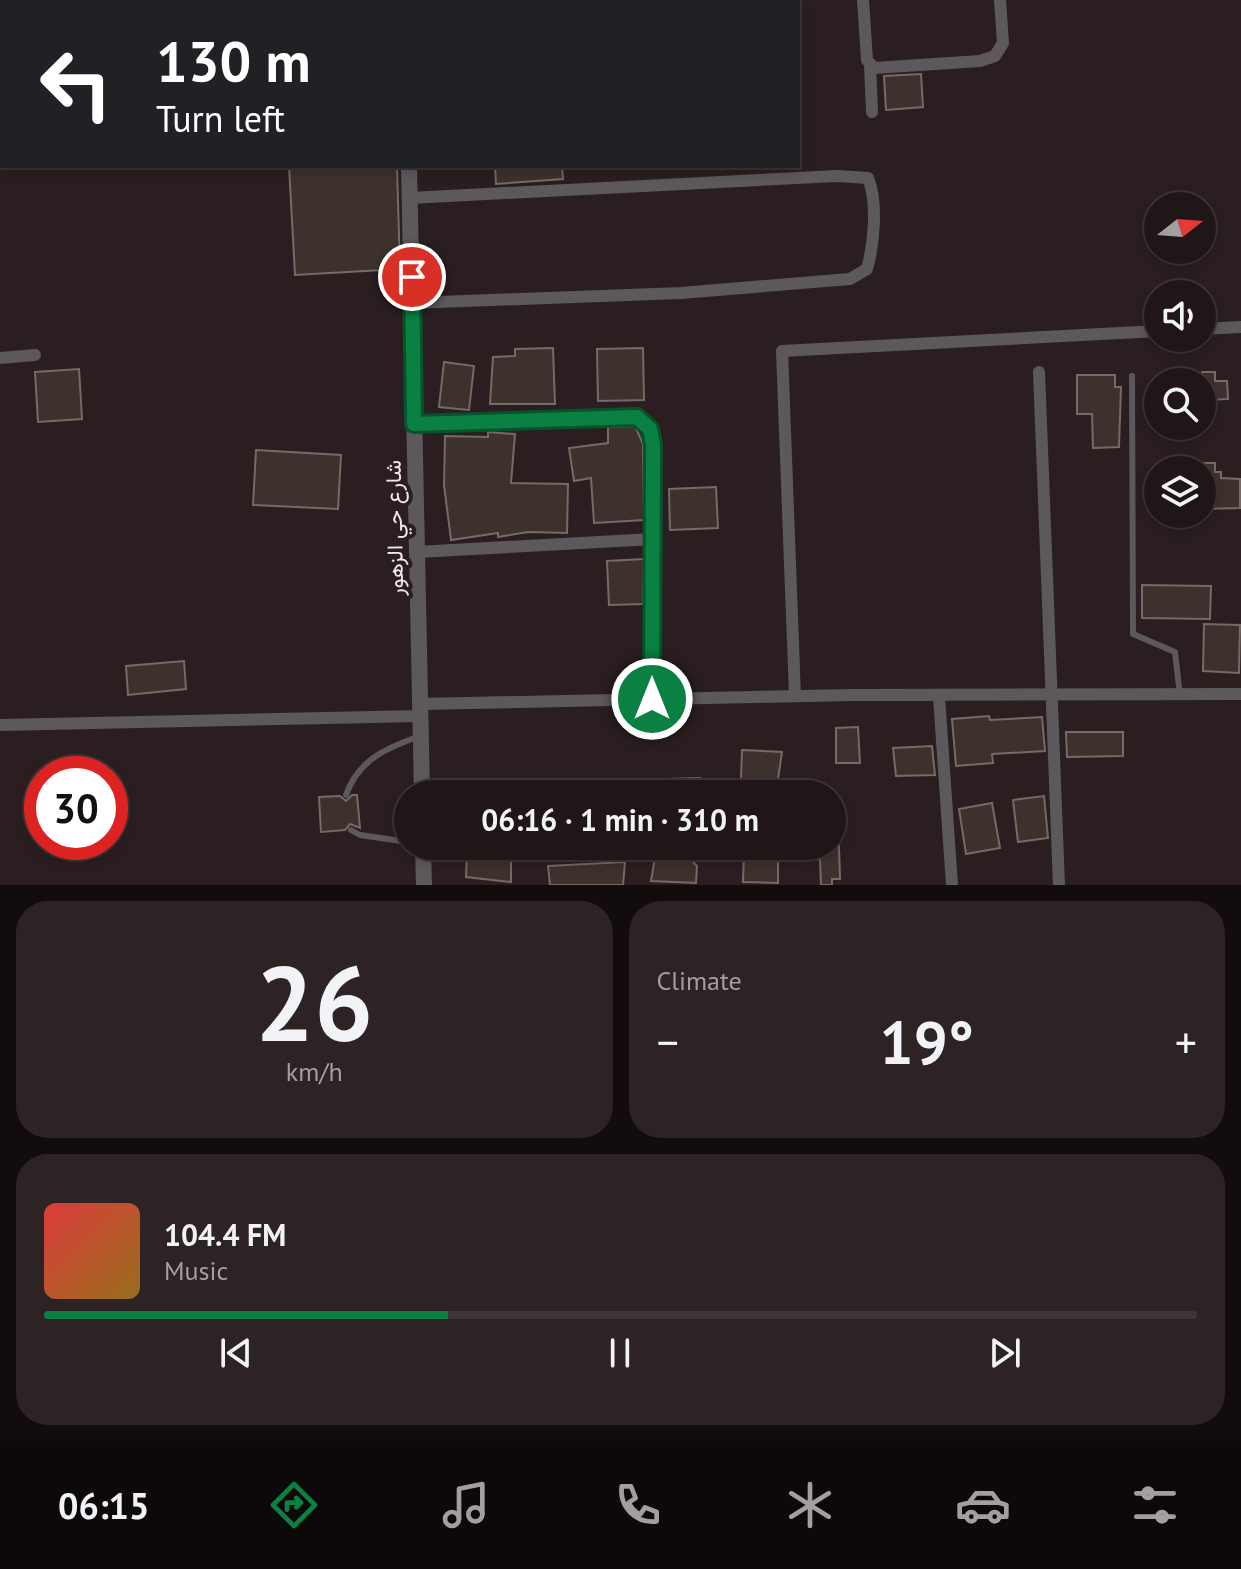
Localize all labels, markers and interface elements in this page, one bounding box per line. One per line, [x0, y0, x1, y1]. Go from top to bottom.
text: 130 m [156, 25, 311, 97]
icon: left [24, 32, 128, 136]
text: Turn left [156, 95, 285, 142]
north arrow [1144, 192, 1216, 264]
map controls [1144, 192, 1216, 528]
pin [378, 243, 446, 311]
icon: arrive [390, 255, 434, 299]
button: sound [1144, 280, 1216, 352]
button: search [1144, 368, 1216, 440]
button: layers [1144, 456, 1216, 528]
street label: شارع حي الزهور [379, 460, 414, 597]
position arrow [610, 657, 694, 741]
speed limit sign: 30 [24, 756, 128, 860]
text: 06:16 · 1 min · 310 m [481, 800, 759, 839]
text: 26 [255, 935, 373, 1070]
text: Climate [657, 964, 742, 997]
text: 19° [880, 1003, 974, 1081]
text: − [657, 1013, 679, 1070]
text: + [1175, 1013, 1197, 1070]
text: km/h [286, 1055, 343, 1088]
text: 104.4 FM [164, 1215, 286, 1254]
text: Music [164, 1254, 228, 1287]
icon: previous [214, 1331, 258, 1375]
icon: pause [598, 1331, 642, 1375]
icon: next [983, 1331, 1027, 1375]
icon: directions [266, 1477, 322, 1533]
icon: music [438, 1477, 494, 1533]
icon: phone [610, 1477, 666, 1533]
icon: climate [782, 1477, 838, 1533]
icon: car [955, 1477, 1011, 1533]
icon: filters [1127, 1477, 1183, 1533]
text: 06:15 [58, 1482, 149, 1529]

